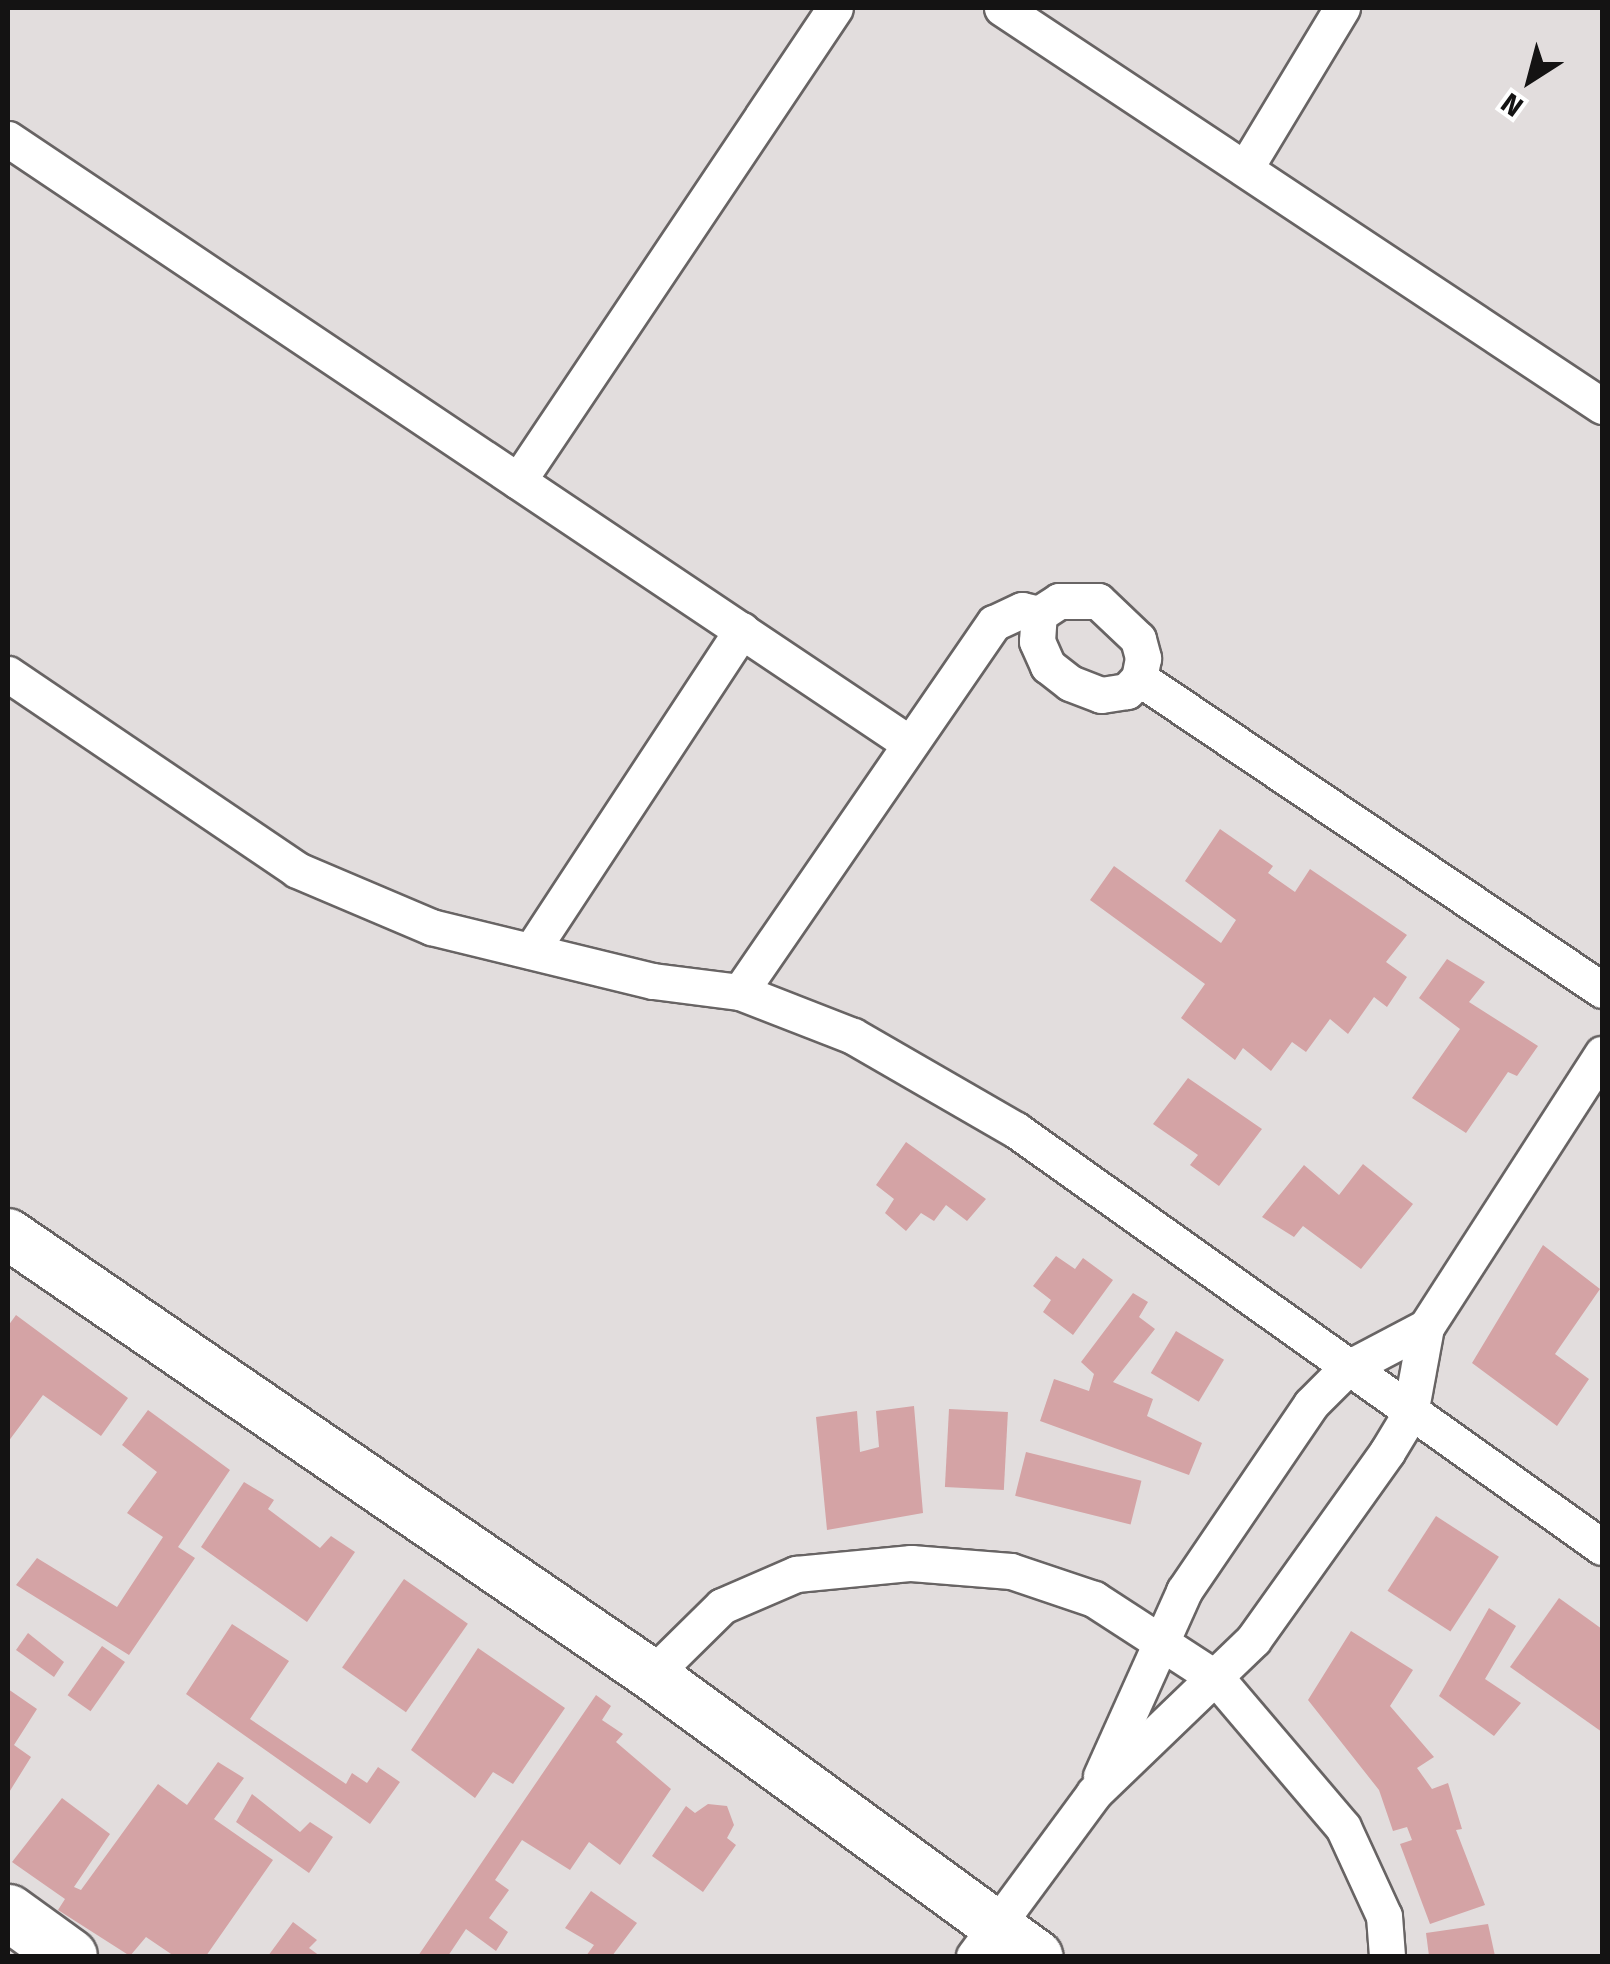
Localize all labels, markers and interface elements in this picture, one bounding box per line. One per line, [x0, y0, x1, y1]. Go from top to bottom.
north arrow [1480, 30, 1580, 130]
text: N [1495, 86, 1529, 123]

